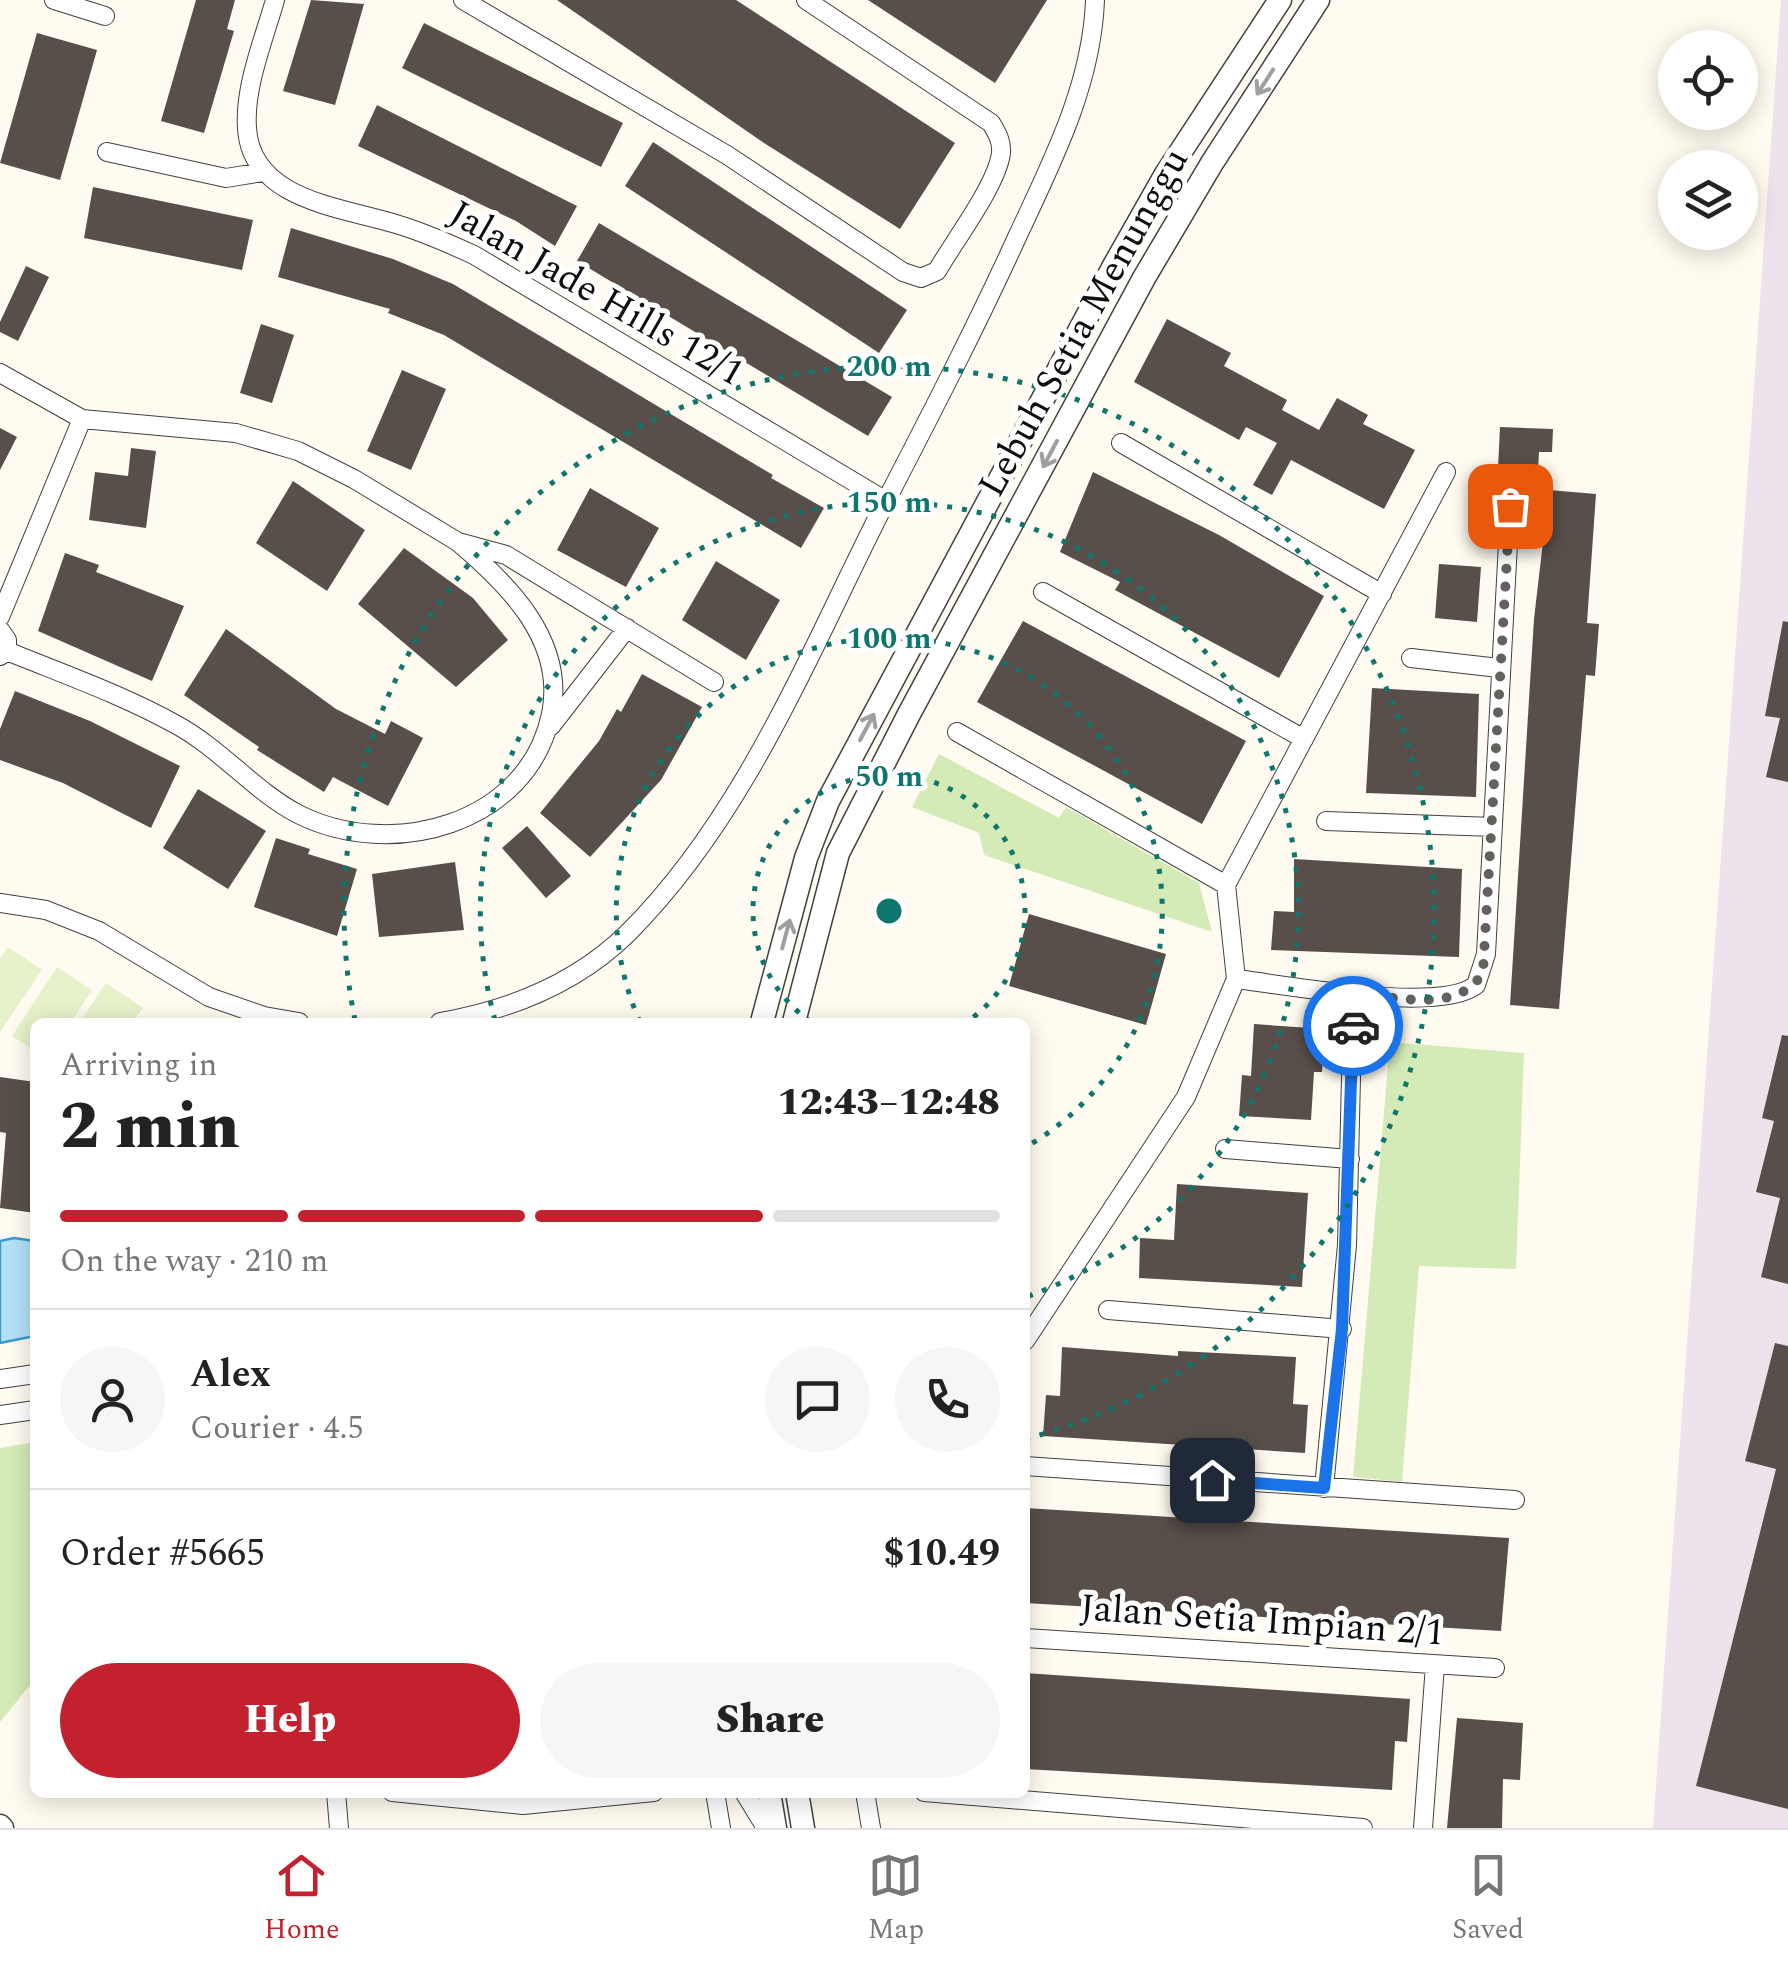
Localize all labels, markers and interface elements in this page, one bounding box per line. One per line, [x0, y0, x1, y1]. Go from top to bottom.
map controls [1658, 30, 1758, 250]
button: locate [1658, 30, 1758, 130]
one-way arrow [1255, 67, 1276, 95]
street label: Lebuh Setia Menunggu [964, 138, 1204, 508]
button: layers [1658, 150, 1758, 250]
street label: Jalan Jade Hills 12/1 [438, 186, 754, 402]
text: 200 m [846, 344, 932, 390]
one-way arrow [1039, 438, 1059, 468]
pin [1468, 464, 1553, 549]
icon: bag [1483, 479, 1538, 534]
text: 150 m [846, 480, 932, 526]
text: 100 m [846, 616, 932, 662]
one-way arrow [858, 713, 877, 742]
text: 50 m [855, 754, 923, 800]
centre of rings [871, 893, 907, 929]
one-way arrow [777, 919, 796, 950]
courier [1303, 976, 1403, 1076]
icon: car [1326, 999, 1381, 1054]
text: Arriving in [60, 1041, 217, 1090]
text: 12:43–12:48 [777, 1074, 1000, 1132]
text: 2 min [60, 1078, 240, 1177]
text: On the way · 210 m [60, 1237, 328, 1286]
text: Alex [190, 1346, 271, 1404]
button: person [60, 1347, 165, 1452]
button: chat [765, 1347, 870, 1452]
button: phone [895, 1347, 1000, 1452]
text: Courier · 4.5 [190, 1404, 363, 1453]
pin [1170, 1438, 1255, 1523]
icon: home [1185, 1453, 1240, 1508]
text: Order #5665 [60, 1525, 265, 1583]
text: $10.49 [883, 1525, 1000, 1583]
street label: Jalan Setia Impian 2/1 [1078, 1579, 1446, 1663]
button: Help [60, 1663, 520, 1778]
button: Share [540, 1663, 1000, 1778]
tab: Home [264, 1848, 340, 1951]
tab: Map [868, 1848, 924, 1951]
tab: Saved [1452, 1848, 1524, 1951]

